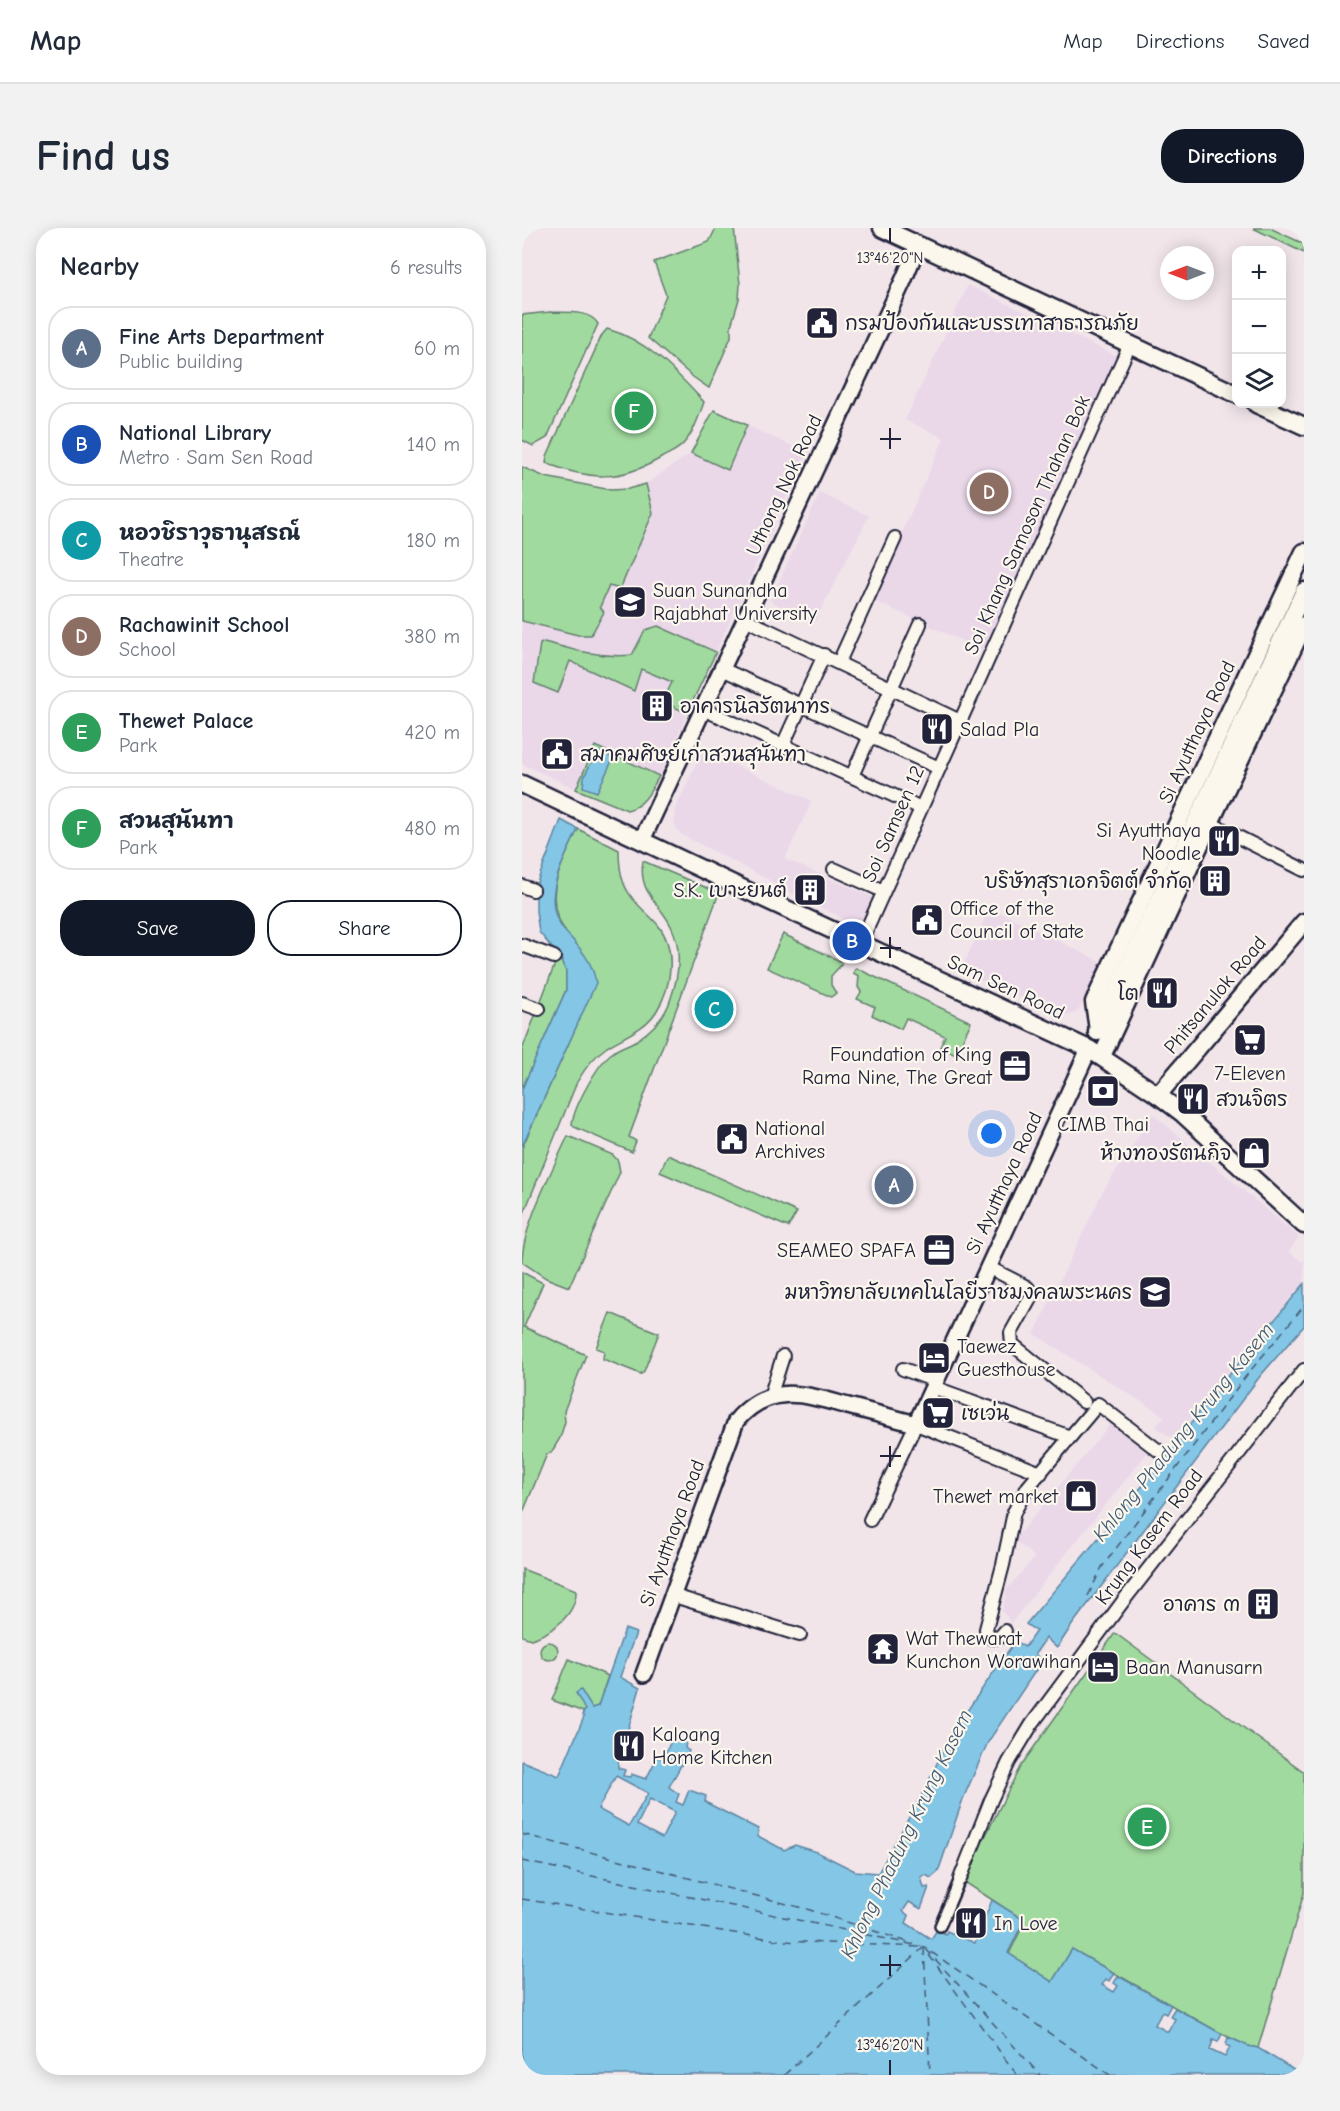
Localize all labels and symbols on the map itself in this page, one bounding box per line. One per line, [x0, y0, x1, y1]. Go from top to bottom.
north arrow [1160, 246, 1214, 300]
text: 13°46'20"N [857, 249, 923, 267]
public building icon: กรมป้องกันและบรรเทาสาธารณภัย [804, 305, 840, 341]
place label: กรมป้องกันและบรรเทาสาธารณภัย [845, 309, 1139, 335]
pin: F [614, 388, 654, 434]
street label: Soi Khang Samoson Thahan Bok [959, 392, 1095, 658]
street label: Uthong Nok Road [741, 411, 827, 559]
pin: D [970, 470, 1008, 514]
place label: Suan Sunandha Rajabhat University [653, 579, 817, 625]
school or university icon: Suan Sunandha Rajabhat University [612, 584, 648, 620]
street label: Si Ayutthaya Road [1154, 657, 1240, 807]
building icon: อาคารนิลรัตนาทร [639, 688, 675, 724]
place label: อาคารนิลรัตนาทร [680, 694, 830, 718]
restaurant icon: Salad Pla [919, 711, 955, 747]
place label: Salad Pla [960, 718, 1039, 741]
public building icon: สมาคมศิษย์เก่าสวนสุนันทา [539, 736, 575, 772]
place label: สมาคมศิษย์เก่าสวนสุนันทา [580, 741, 806, 770]
street label: Soi Samsen 12 [857, 762, 929, 886]
place label: Si Ayutthaya Noodle [1097, 819, 1201, 865]
restaurant icon: Si Ayutthaya Noodle [1206, 823, 1242, 859]
building icon: บริษัทสุราเอกจิตต์ จำกัด [1197, 863, 1233, 899]
place label: บริษัทสุราเอกจิตต์ จำกัด [984, 868, 1192, 897]
building icon: S.K. เบาะยนต์ [792, 872, 828, 908]
place label: S.K. เบาะยนต์ [674, 877, 787, 902]
place label: Office of the Council of State [950, 897, 1084, 943]
public building icon: Office of the Council of State [909, 902, 945, 938]
pin: B [832, 918, 872, 964]
street label: Phitsanulok Road [1159, 931, 1271, 1059]
street label: Sam Sen Road [944, 950, 1068, 1024]
restaurant icon: โต [1144, 975, 1180, 1011]
place label: โต [1118, 980, 1139, 1005]
pin: C [694, 986, 734, 1032]
supermarket icon: 7-Eleven [1232, 1022, 1268, 1058]
place label: Foundation of King Rama Nine, The Great [802, 1043, 993, 1089]
office icon: Foundation of King Rama Nine, The Great [997, 1048, 1033, 1084]
place label: 7-Eleven [1214, 1062, 1286, 1085]
bank icon: CIMB Thai [1085, 1073, 1121, 1109]
restaurant icon: สวนจิตร [1175, 1081, 1211, 1117]
place label: สวนจิตร [1216, 1087, 1288, 1111]
street label: Si Ayutthaya Road [961, 1108, 1047, 1258]
place label: CIMB Thai [1057, 1113, 1149, 1136]
place label: National Archives [755, 1117, 825, 1163]
your location [977, 1119, 1006, 1148]
public building icon: National Archives [714, 1121, 750, 1157]
shop icon: ห้างทองรัตนกิจ [1236, 1135, 1272, 1171]
place label: ห้างทองรัตนกิจ [1100, 1140, 1231, 1165]
pin: A [874, 1162, 914, 1208]
office icon: SEAMEO SPAFA [921, 1232, 957, 1268]
place label: SEAMEO SPAFA [777, 1239, 916, 1262]
school or university icon: มหาวิทยาลัยเทคโนโลยีราชมงคลพระนคร [1137, 1274, 1173, 1310]
place label: มหาวิทยาลัยเทคโนโลยีราชมงคลพระนคร [784, 1279, 1132, 1304]
water label: Khlong Phadung Krung Kasem [1088, 1318, 1278, 1546]
place label: Taewez Guesthouse [957, 1335, 1055, 1381]
hotel icon: Taewez Guesthouse [916, 1340, 952, 1376]
supermarket icon: เซเว่น [920, 1395, 956, 1431]
place label: เซเว่น [961, 1400, 1009, 1425]
street label: Si Ayutthaya Road [635, 1457, 709, 1609]
street label: Krung Kasem Road [1090, 1465, 1208, 1609]
shop icon: Thewet market [1063, 1478, 1099, 1514]
place label: Thewet market [933, 1485, 1059, 1508]
building icon: อาคาร ๓ [1245, 1586, 1281, 1622]
place label: อาคาร ๓ [1163, 1593, 1240, 1616]
place label: Wat Thewarat Kunchon Worawihan [906, 1627, 1081, 1673]
temple icon: Wat Thewarat Kunchon Worawihan [865, 1631, 901, 1667]
hotel icon: Baan Manusarn [1085, 1649, 1121, 1685]
place label: Baan Manusarn [1126, 1656, 1263, 1679]
water label: Khlong Phadung Krung Kasem [835, 1706, 977, 1962]
place label: Kaloang Home Kitchen [652, 1723, 773, 1769]
restaurant icon: Kaloang Home Kitchen [611, 1728, 647, 1764]
pin: E [1128, 1804, 1166, 1850]
restaurant icon: In Love [953, 1905, 989, 1941]
place label: In Love [994, 1912, 1058, 1935]
text: 13°46'20"N [857, 2036, 923, 2054]

